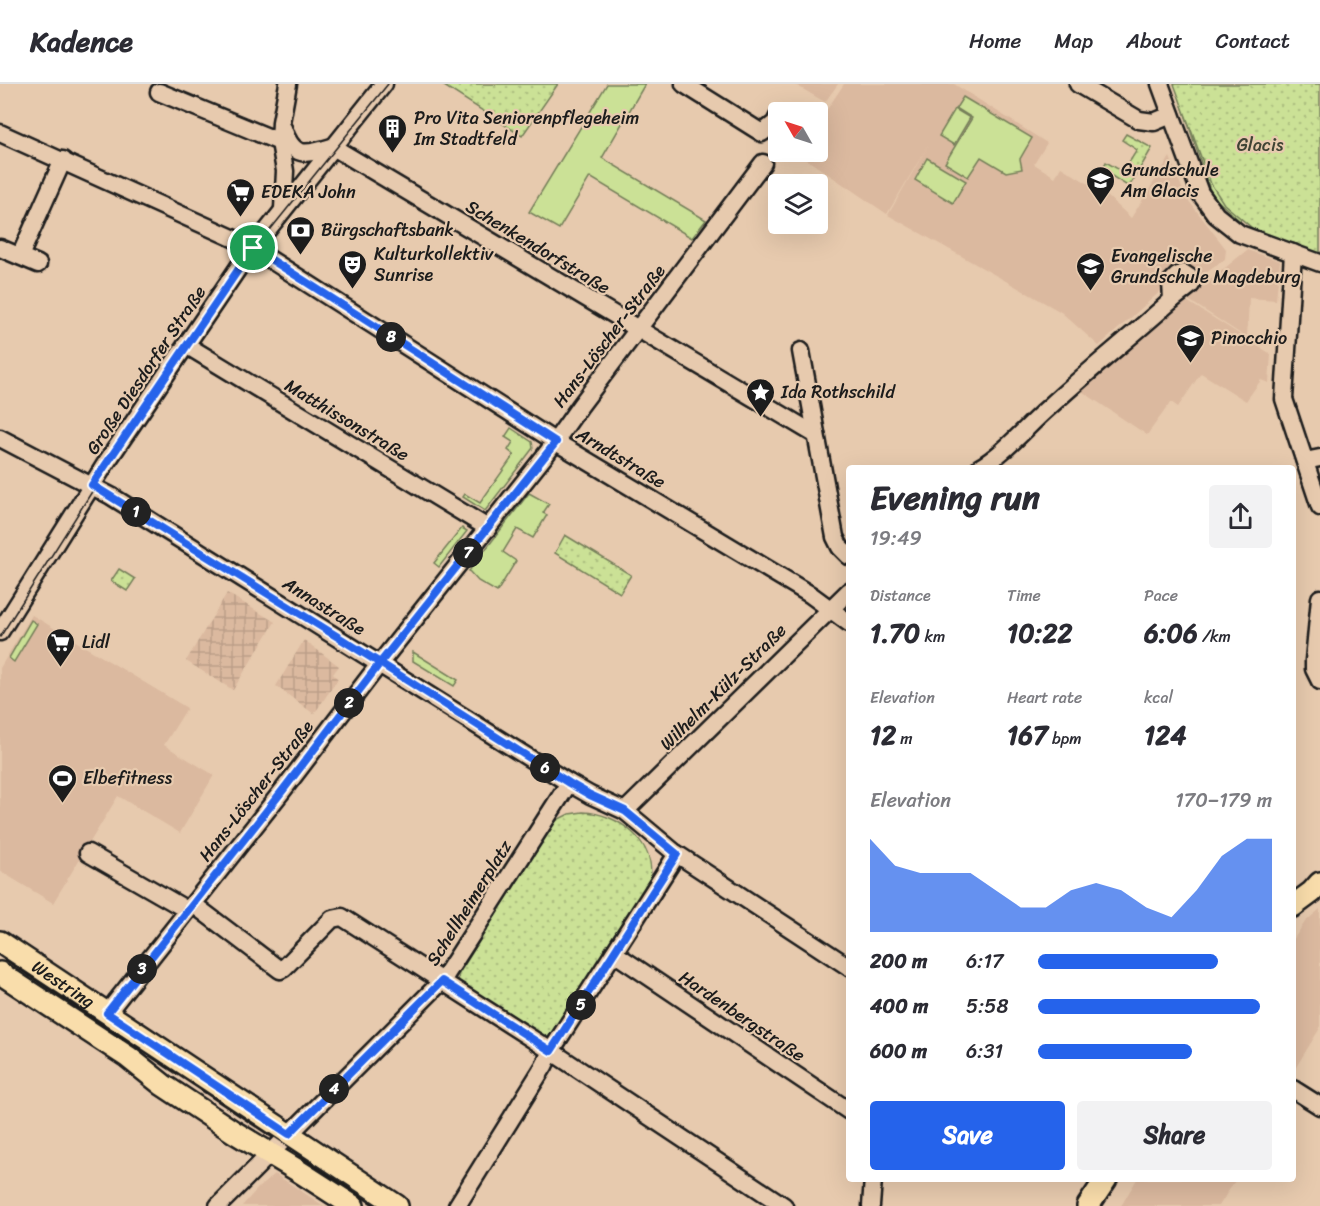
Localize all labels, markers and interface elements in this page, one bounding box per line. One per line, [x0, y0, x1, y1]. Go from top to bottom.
text: Kadence [30, 17, 133, 66]
text: Home [969, 22, 1021, 60]
text: Map [1054, 22, 1093, 60]
text: About [1126, 22, 1183, 60]
text: Contact [1216, 22, 1290, 60]
place label: Pro Vita Seniorenpflegeheim Im Stadtfeld [413, 102, 639, 155]
north arrow [768, 102, 828, 162]
map controls [768, 102, 828, 234]
building icon: Pro Vita Seniorenpflegeheim Im Stadtfeld [377, 112, 409, 154]
park label: Glacis [1237, 129, 1284, 161]
place label: Grundschule Am Glacis [1120, 154, 1219, 207]
school or university icon: Grundschule Am Glacis [1084, 164, 1116, 206]
button: layers [768, 174, 828, 234]
supermarket icon: EDEKA John [224, 176, 256, 218]
place label: EDEKA John [261, 176, 356, 208]
street label: Schenkendorfstraße [459, 191, 617, 303]
bank icon: Bürgschaftsbank [284, 214, 316, 256]
place label: Bürgschaftsbank [321, 214, 454, 246]
pin [227, 222, 278, 273]
icon: arrive [236, 231, 269, 264]
place label: Kulturkollektiv Sunrise [374, 238, 494, 291]
place label: Evangelische Grundschule Magdeburg [1111, 240, 1301, 293]
theatre icon: Kulturkollektiv Sunrise [337, 248, 369, 290]
school or university icon: Evangelische Grundschule Magdeburg [1074, 250, 1106, 292]
street label: Hans-Löscher-Straße [544, 257, 674, 415]
street label: Große Diesdorfer Straße [77, 279, 215, 461]
pin: 8 [376, 322, 406, 352]
text: 8 [386, 322, 396, 351]
school or university icon: Pinocchio [1174, 322, 1206, 364]
place label: Pinocchio [1211, 322, 1287, 354]
street label: Matthissonstraße [278, 370, 416, 470]
place icon: Ida Rothschild [744, 376, 776, 418]
place label: Ida Rothschild [780, 376, 896, 408]
street label: Arndtstraße [569, 418, 672, 497]
text: Evening run [870, 469, 1040, 527]
button: share [1209, 485, 1272, 548]
pin: 1 [121, 497, 151, 527]
text: 1 [133, 497, 139, 526]
text: 19:49 [870, 521, 922, 556]
pin: 7 [453, 538, 483, 568]
text: 7 [463, 538, 473, 567]
street label: Annastraße [275, 567, 372, 644]
text: Distance [870, 581, 931, 610]
text: Time [1007, 581, 1041, 610]
text: Pace [1144, 581, 1178, 610]
text: 1.70 [870, 610, 920, 656]
text: 10:22 [1007, 610, 1072, 656]
text: 6:06 [1144, 610, 1198, 656]
street label: Wilhelm-Külz-Straße [652, 616, 794, 758]
text: km [920, 622, 945, 651]
text: /km [1198, 622, 1231, 651]
supermarket icon: Lidl [45, 626, 77, 668]
place label: Lidl [82, 626, 111, 658]
text: Elevation [870, 683, 935, 712]
text: Heart rate [1007, 683, 1082, 712]
text: kcal [1144, 683, 1173, 712]
pin: 2 [334, 688, 364, 718]
text: 2 [344, 688, 354, 717]
text: 12 [870, 712, 896, 758]
text: 167 [1007, 712, 1048, 758]
text: 124 [1144, 712, 1186, 758]
street label: Hans-Löscher-Straße [190, 713, 322, 869]
text: m [896, 724, 913, 753]
text: bpm [1048, 724, 1081, 753]
pin: 6 [530, 753, 560, 783]
text: 6 [540, 753, 550, 782]
sports icon: Elbefitness [46, 762, 78, 804]
place label: Elbefitness [83, 762, 173, 794]
text: Elevation [870, 783, 951, 818]
text: 170–179 m [1175, 783, 1272, 818]
street label: Schellheimerplatz [417, 833, 521, 972]
text: 200 m [870, 944, 927, 979]
text: 6:17 [966, 944, 1003, 979]
street label: Westring [25, 951, 101, 1017]
pin: 3 [127, 954, 157, 984]
text: 3 [138, 954, 146, 983]
street label: Hardenbergstraße [672, 962, 812, 1070]
text: 400 m [870, 989, 928, 1024]
text: 5:58 [966, 989, 1009, 1024]
pin: 5 [566, 990, 596, 1020]
text: 5 [576, 990, 586, 1019]
text: 600 m [870, 1034, 927, 1069]
text: 6:31 [966, 1034, 1003, 1069]
pin: 4 [319, 1074, 349, 1104]
text: 4 [329, 1074, 339, 1103]
button: Save [870, 1101, 1065, 1170]
button: Share [1077, 1101, 1272, 1170]

